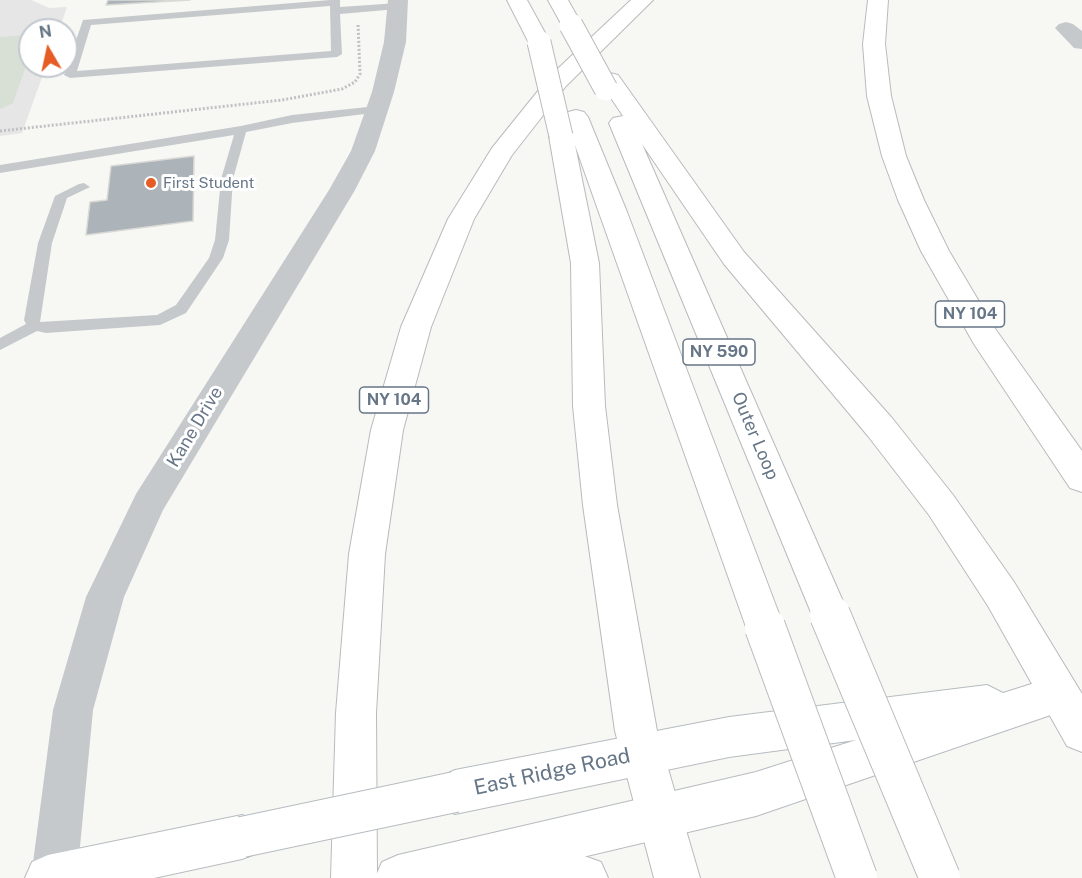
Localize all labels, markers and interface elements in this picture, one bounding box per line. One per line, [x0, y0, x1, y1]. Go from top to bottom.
north arrow [18, 18, 78, 78]
text: N [38, 21, 53, 42]
place label: First Student [163, 174, 254, 192]
marker: First Student [144, 176, 158, 190]
road number: NY 104 [936, 301, 1004, 327]
road number: NY 590 [683, 339, 755, 365]
street label: Kane Drive [163, 383, 227, 471]
road number: NY 104 [360, 387, 428, 413]
street label: Outer Loop [727, 389, 783, 483]
street label: East Ridge Road [471, 743, 633, 801]

